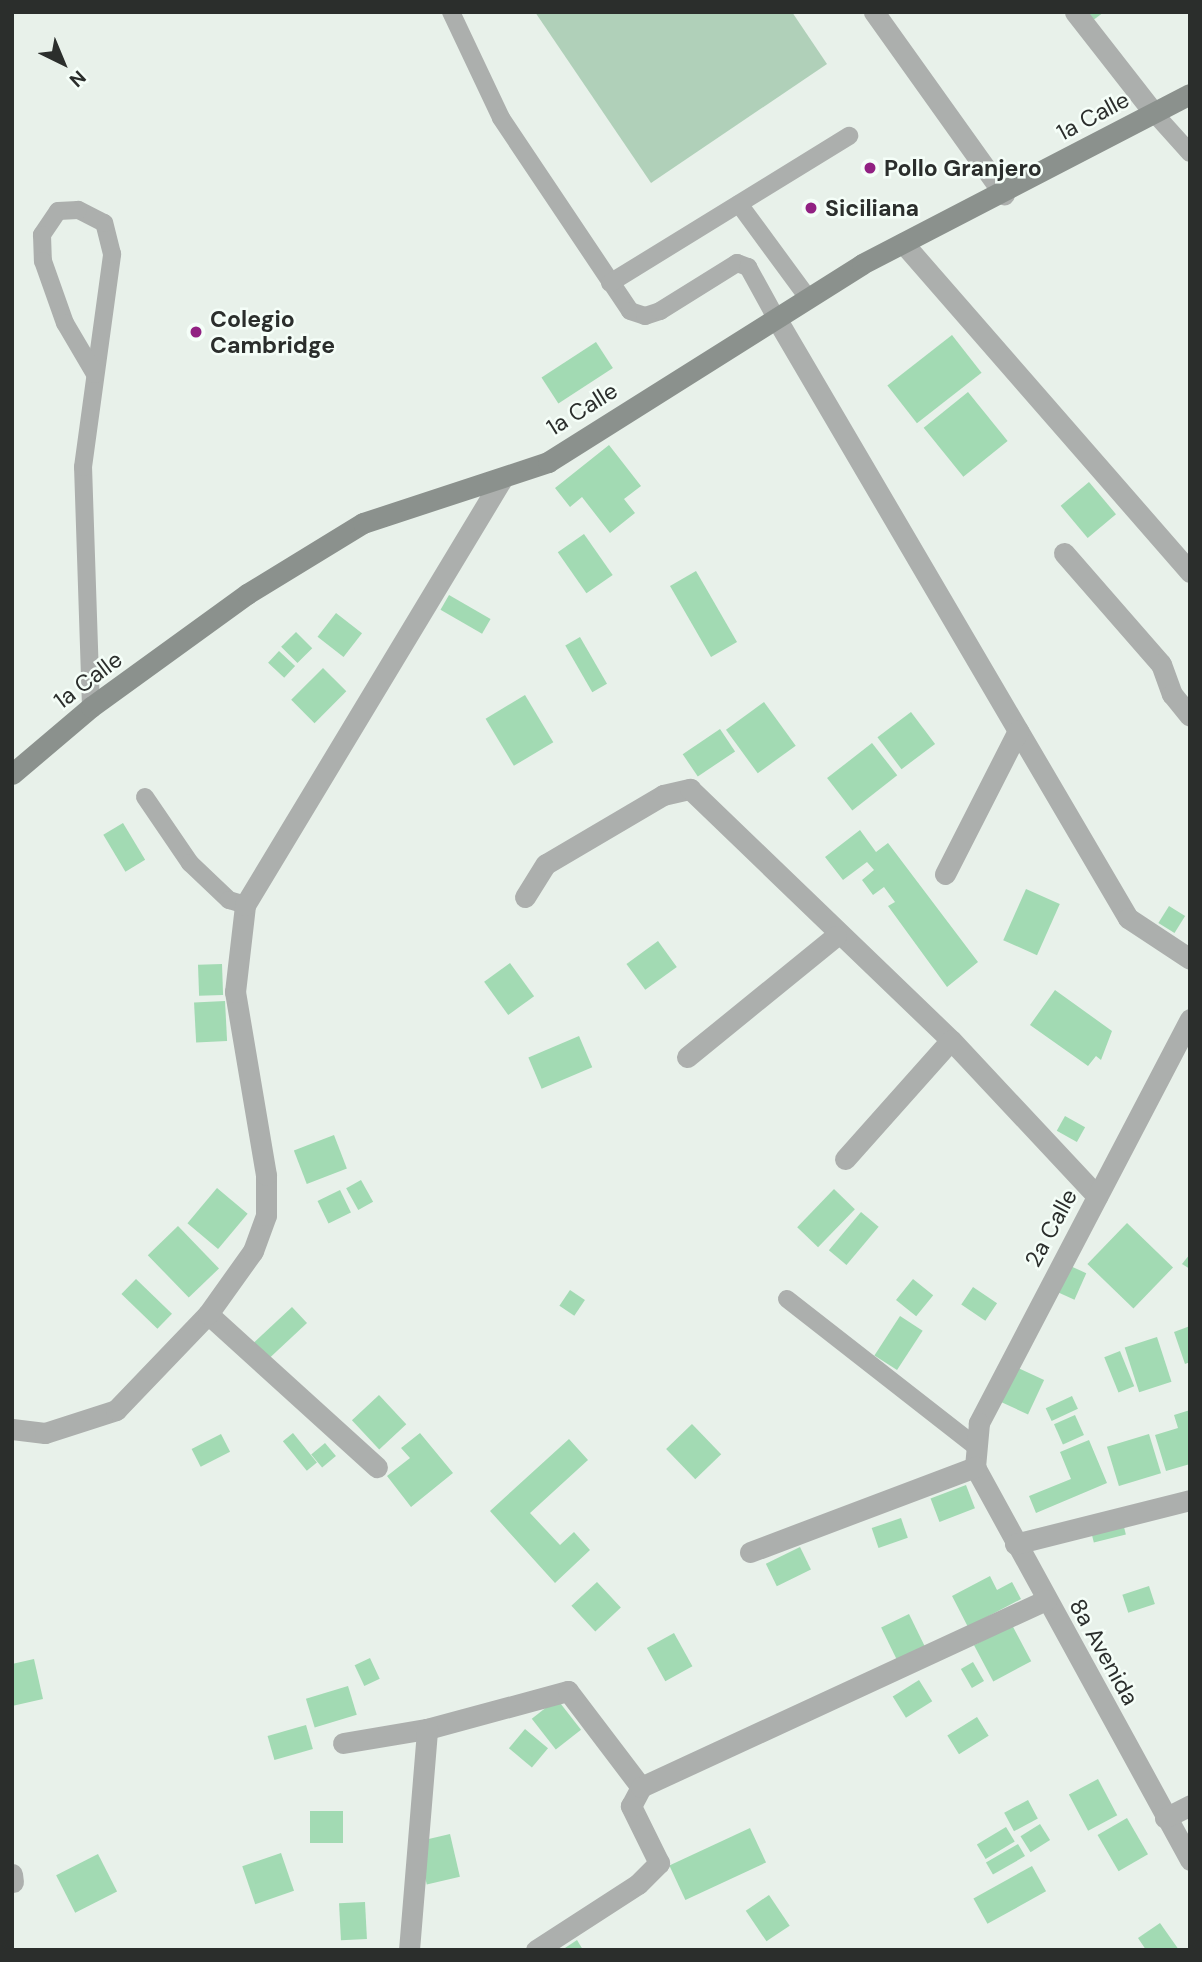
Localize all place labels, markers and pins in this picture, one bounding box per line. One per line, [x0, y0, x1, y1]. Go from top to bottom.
place label: Pollo Granjero [884, 154, 1042, 182]
marker: Pollo Granjero [862, 160, 878, 176]
place label: Siciliana [825, 194, 919, 222]
marker: Siciliana [803, 200, 819, 216]
place label: Colegio Cambridge [210, 305, 335, 359]
marker: Colegio Cambridge [188, 324, 204, 340]

